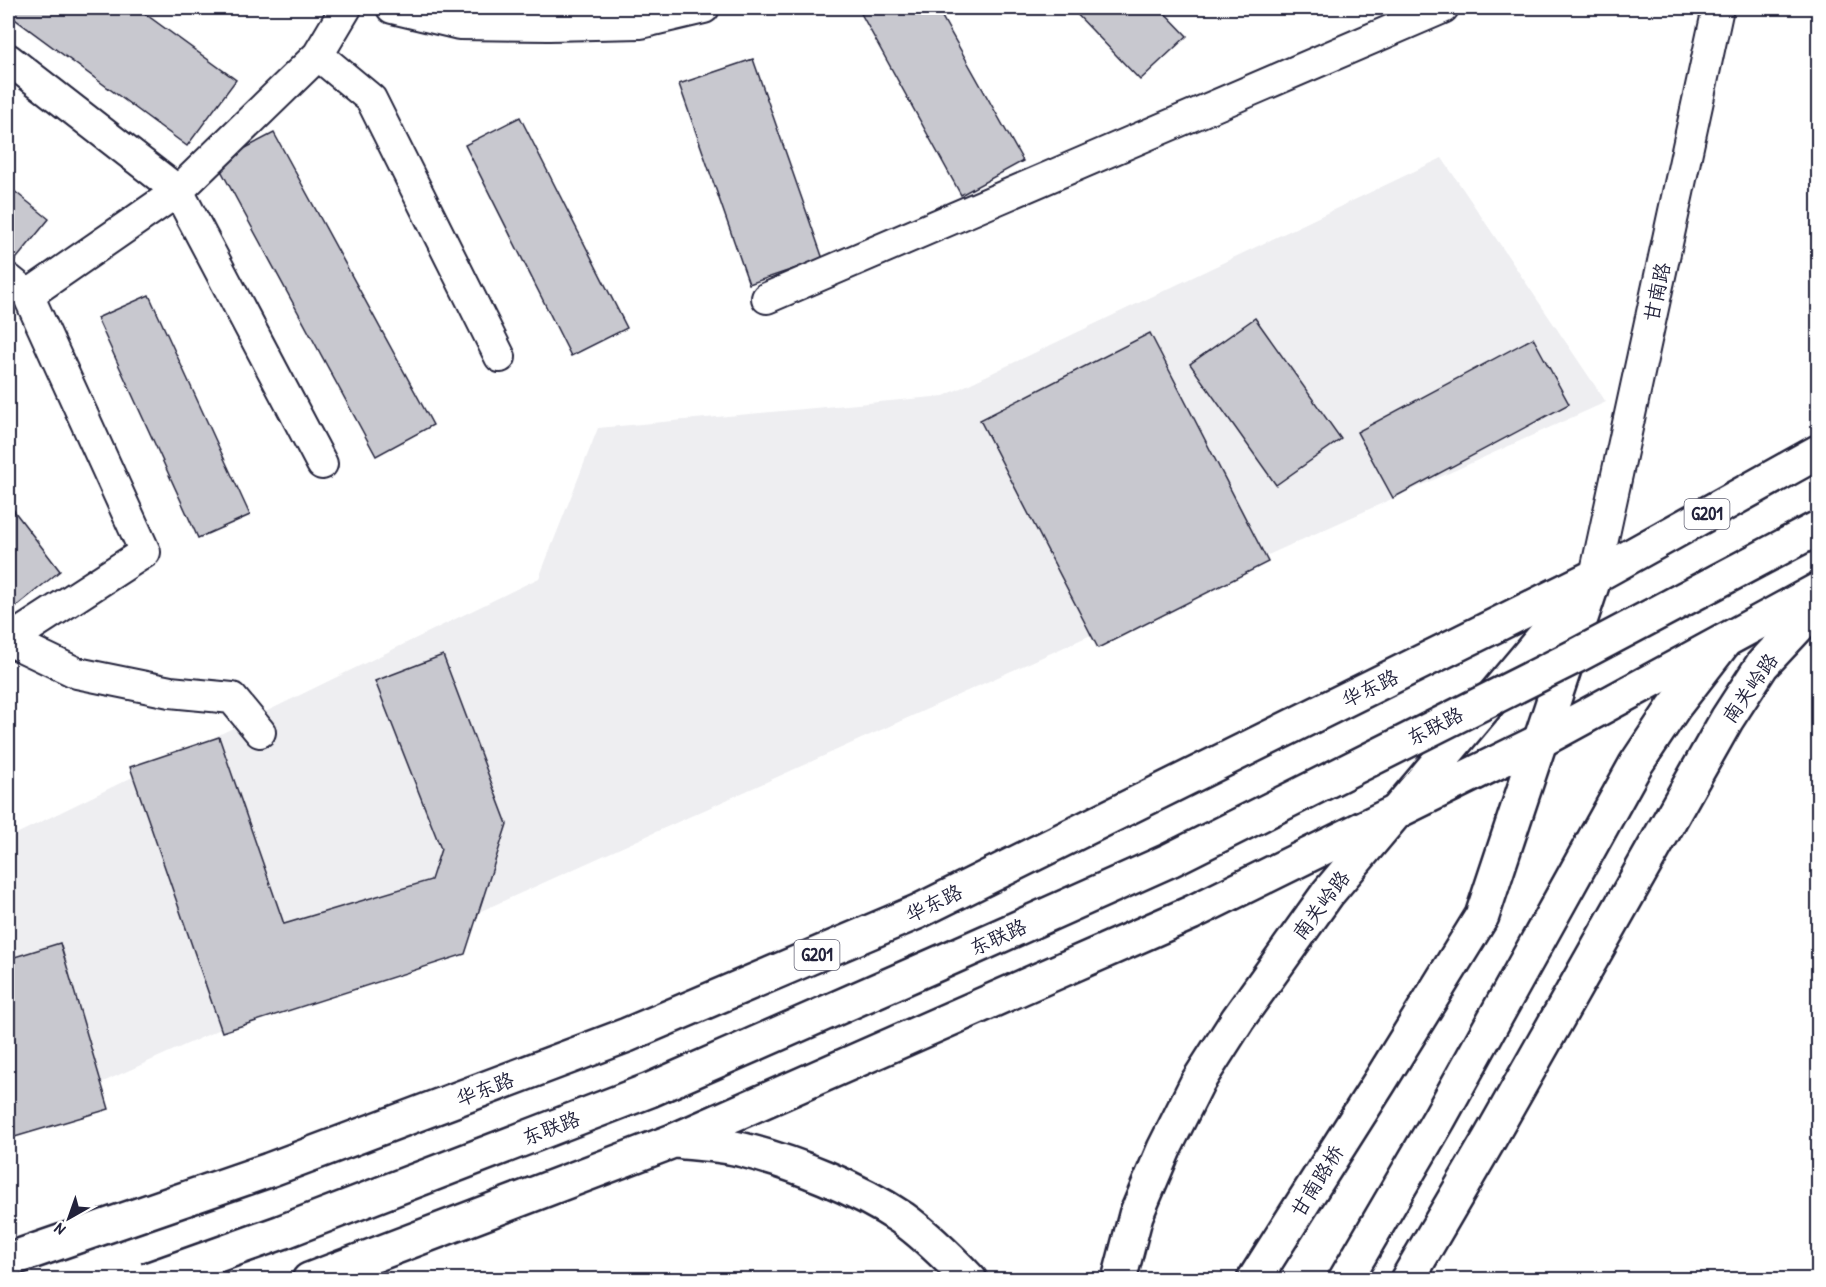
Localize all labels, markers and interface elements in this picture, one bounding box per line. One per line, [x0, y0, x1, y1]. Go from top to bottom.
street label: 甘南路 [1637, 259, 1676, 324]
road number: G201 [1684, 499, 1730, 529]
street label: 南关岭路 [1716, 646, 1784, 728]
street label: 华东路 [1337, 662, 1404, 713]
street label: 东联路 [1402, 699, 1469, 751]
street label: 南关岭路 [1286, 864, 1356, 945]
street label: 华东路 [901, 877, 968, 928]
street label: 东联路 [965, 912, 1032, 961]
road number: G201 [794, 940, 840, 970]
street label: 华东路 [452, 1065, 519, 1112]
street label: 东联路 [518, 1104, 585, 1151]
street label: 甘南路桥 [1284, 1140, 1349, 1222]
north arrow [39, 1188, 99, 1248]
text: N [49, 1218, 70, 1241]

